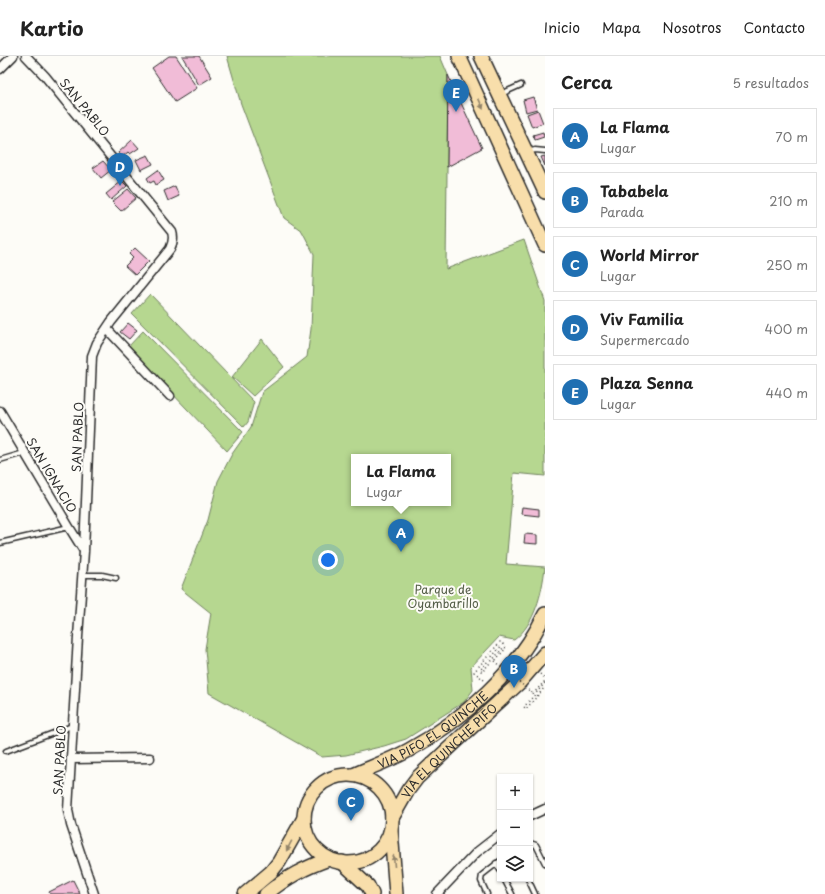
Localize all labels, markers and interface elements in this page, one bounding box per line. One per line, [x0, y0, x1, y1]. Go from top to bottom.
text: Kartio [20, 14, 83, 42]
text: Inicio [544, 17, 580, 38]
text: Mapa [602, 17, 640, 38]
text: Nosotros [662, 17, 722, 38]
text: Contacto [744, 17, 805, 38]
text: Cerca [561, 69, 612, 95]
text: 5 resultados [732, 73, 809, 92]
street label: SAN PABLO [56, 74, 114, 140]
pin: E [443, 79, 469, 112]
one-way arrow [478, 99, 484, 110]
text: La Flama [600, 115, 670, 138]
text: A [570, 127, 580, 146]
text: 70 m [775, 127, 808, 146]
text: Lugar [600, 138, 636, 157]
pin: D [107, 153, 133, 186]
text: Tababela [600, 179, 669, 202]
text: B [571, 191, 579, 210]
text: 210 m [769, 191, 808, 210]
text: Parada [600, 202, 644, 221]
text: World Mirror [600, 243, 699, 266]
text: C [570, 255, 580, 274]
text: 250 m [766, 255, 808, 274]
text: Lugar [600, 266, 636, 285]
text: Viv Familia [600, 307, 684, 330]
text: D [570, 319, 580, 338]
text: 400 m [765, 319, 808, 338]
text: Supermercado [600, 330, 690, 349]
text: Plaza Senna [600, 371, 693, 394]
text: E [571, 383, 579, 402]
text: 440 m [765, 383, 808, 402]
text: Lugar [600, 394, 636, 413]
street label: SAN PABLO [67, 402, 87, 472]
street label: SAN IGNACIO [22, 434, 82, 516]
popup [351, 454, 451, 506]
text: La Flama [366, 459, 436, 482]
text: Lugar [366, 482, 402, 501]
pin: A [388, 519, 414, 552]
your location [318, 550, 338, 570]
park label: Parque de Oyambarillo [407, 580, 479, 612]
pin: B [501, 655, 527, 688]
street label: VIA PIFO EL QUINCHE [375, 687, 492, 773]
street label: VIA EL QUINCHE PIFO [396, 699, 501, 801]
street label: SAN PABLO [48, 725, 70, 795]
map controls [497, 774, 533, 882]
button: + [497, 774, 533, 810]
pin: C [338, 788, 364, 821]
button: − [497, 810, 533, 846]
one-way arrow [285, 840, 292, 852]
button: layers [497, 846, 533, 882]
one-way arrow [390, 855, 397, 867]

